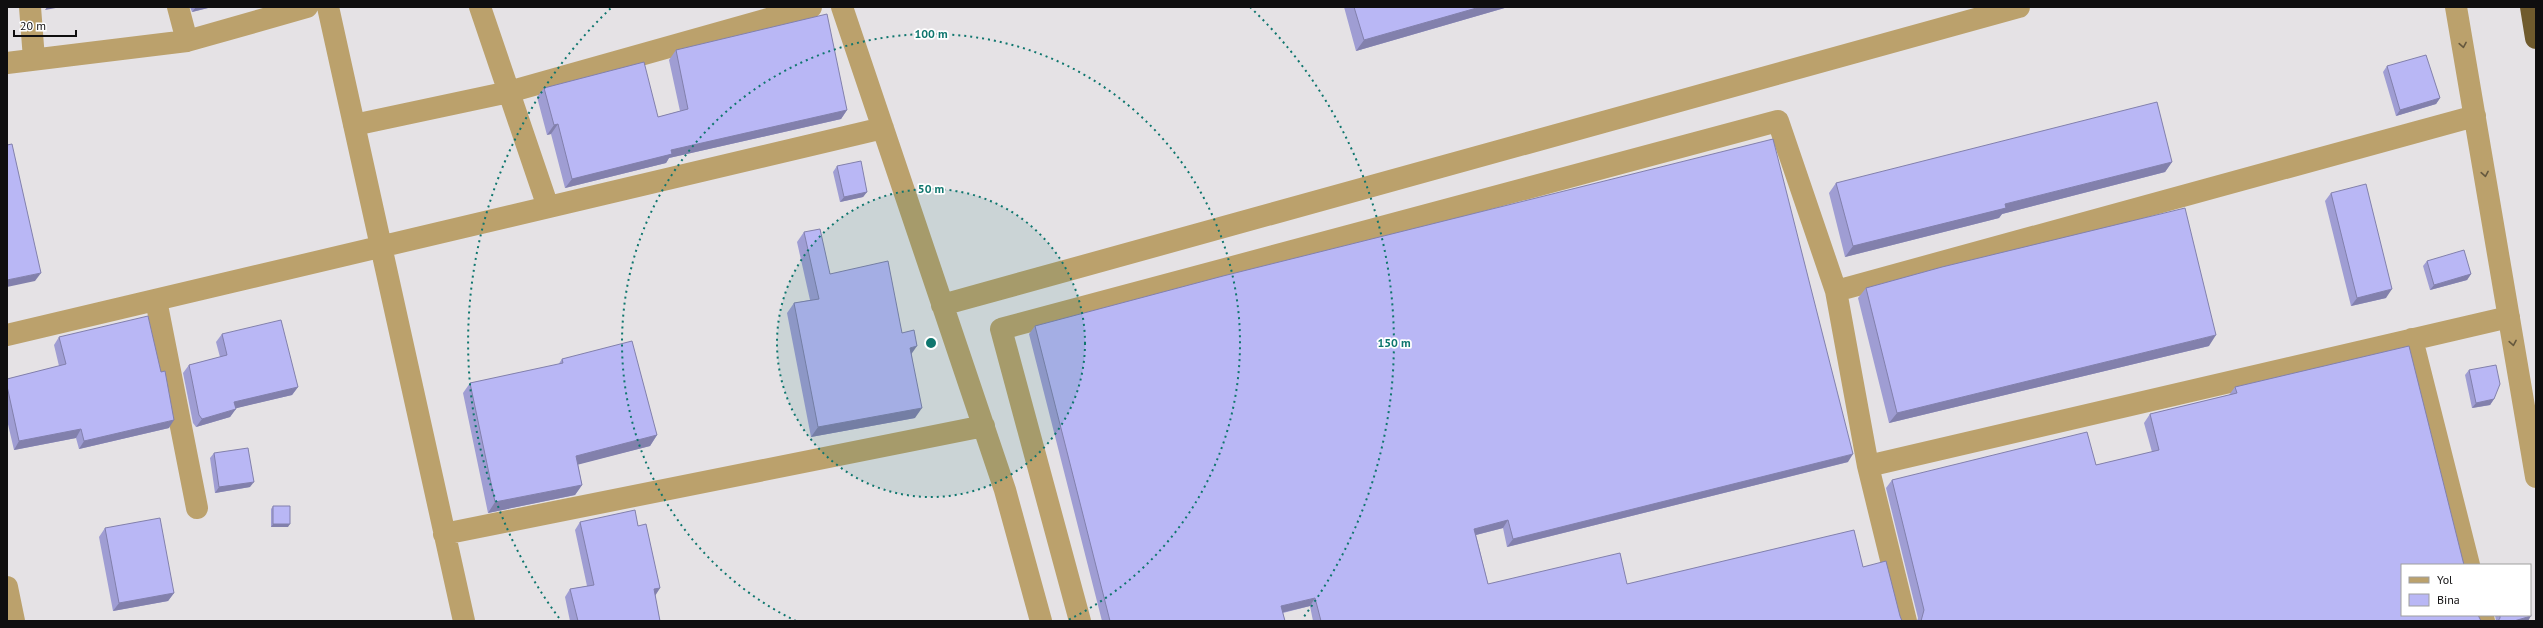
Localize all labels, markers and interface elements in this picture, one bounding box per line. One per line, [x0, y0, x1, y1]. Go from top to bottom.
scale bar [14, 12, 76, 38]
text: 20 m [20, 18, 46, 33]
text: 100 m [914, 26, 948, 41]
one-way arrow [2458, 42, 2467, 49]
one-way arrow [2480, 171, 2488, 177]
text: 50 m [918, 181, 944, 196]
text: 150 m [1377, 335, 1411, 350]
centre of rings [924, 336, 938, 350]
one-way arrow [2508, 340, 2517, 346]
legend [2401, 564, 2531, 616]
text: Yol [2437, 572, 2453, 587]
text: Bina [2437, 592, 2460, 607]

